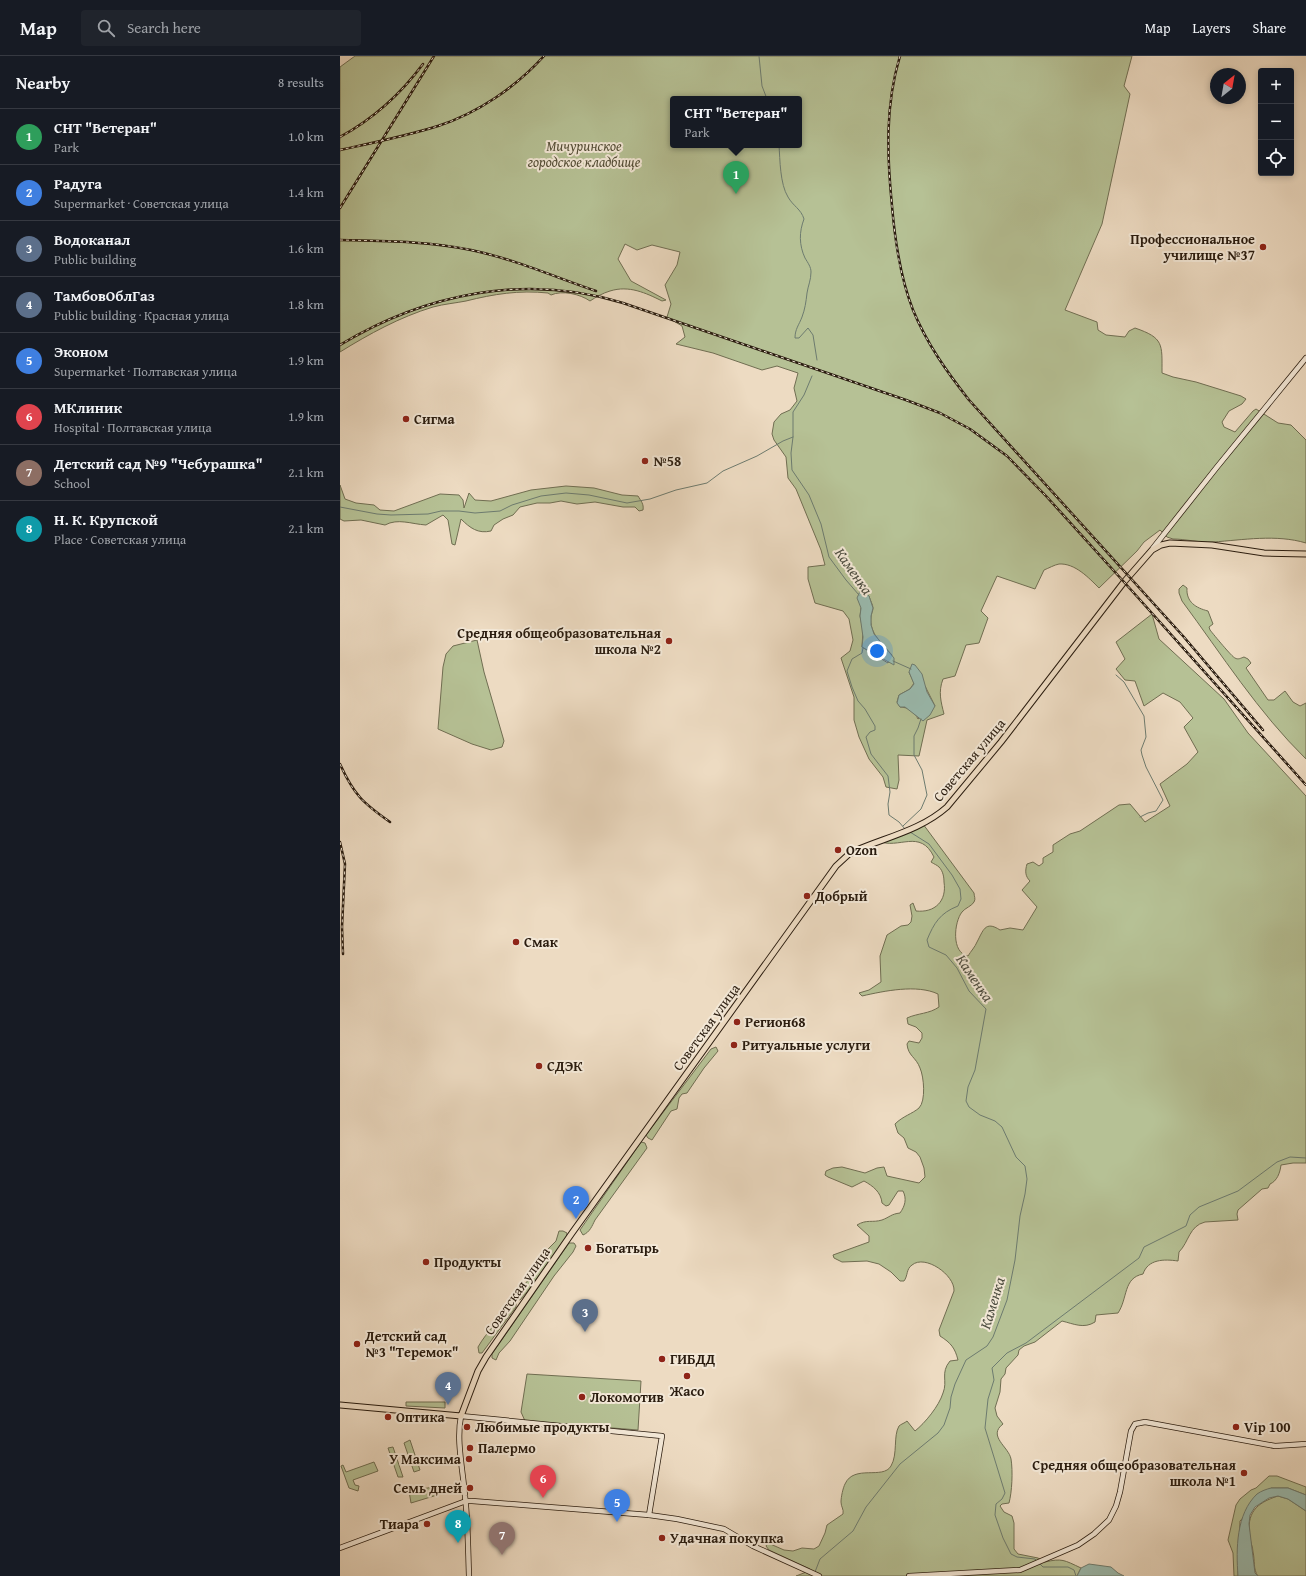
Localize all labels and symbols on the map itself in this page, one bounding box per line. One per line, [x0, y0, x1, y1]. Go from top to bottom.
north arrow [1210, 68, 1246, 104]
park label: Мичуринское городское кладбище [528, 136, 641, 172]
pin: 1 [723, 161, 749, 194]
place label: Профессиональное училище №37 [1130, 229, 1255, 265]
marker: Профессиональное училище №37 [1258, 242, 1268, 252]
place label: Сигма [414, 409, 456, 429]
marker: Сигма [401, 414, 411, 424]
place label: №58 [653, 451, 681, 471]
marker: №58 [640, 456, 650, 466]
water label: Каменка [830, 543, 878, 599]
place label: Средняя общеобразовательная школа №2 [457, 623, 661, 659]
marker: Средняя общеобразовательная школа №2 [664, 636, 674, 646]
your location [867, 641, 887, 661]
street label: Советская улица [928, 714, 1010, 806]
place label: Ozon [846, 840, 878, 860]
marker: Ozon [833, 845, 843, 855]
place label: Добрый [814, 886, 868, 906]
marker: Добрый [802, 891, 812, 901]
place label: Смак [524, 932, 559, 952]
marker: Смак [511, 937, 521, 947]
water label: Каменка [951, 950, 999, 1006]
street label: Советская улица [668, 979, 745, 1075]
place label: Регион68 [745, 1012, 806, 1032]
marker: Регион68 [732, 1017, 742, 1027]
place label: Ритуальные услуги [742, 1035, 870, 1055]
marker: Ритуальные услуги [729, 1040, 739, 1050]
place label: СДЭК [547, 1056, 583, 1076]
marker: СДЭК [534, 1061, 544, 1071]
pin: 2 [563, 1186, 589, 1219]
place label: Богатырь [596, 1238, 659, 1258]
street label: Советская улица [479, 1243, 555, 1339]
marker: Богатырь [583, 1243, 593, 1253]
place label: Продукты [434, 1252, 501, 1272]
marker: Продукты [421, 1257, 431, 1267]
water label: Каменка [974, 1274, 1010, 1331]
pin: 3 [572, 1299, 598, 1332]
place label: Детский сад №3 "Теремок" [364, 1326, 459, 1362]
marker: Детский сад №3 "Теремок" [352, 1339, 362, 1349]
place label: ГИБДД [670, 1349, 715, 1369]
marker: ГИБДД [657, 1354, 667, 1364]
marker: Жасо [682, 1371, 692, 1381]
pin: 4 [435, 1372, 461, 1405]
place label: Жасо [669, 1381, 705, 1401]
place label: Локомотив [590, 1387, 664, 1407]
marker: Локомотив [577, 1392, 587, 1402]
place label: Оптика [396, 1407, 445, 1427]
marker: Оптика [383, 1412, 393, 1422]
place label: Любимые продукты [475, 1417, 609, 1437]
place label: Vip 100 [1244, 1417, 1291, 1437]
marker: Любимые продукты [462, 1422, 472, 1432]
marker: Vip 100 [1231, 1422, 1241, 1432]
place label: Палермо [478, 1438, 536, 1458]
marker: Палермо [465, 1443, 475, 1453]
place label: У Максима [389, 1449, 462, 1469]
marker: У Максима [464, 1454, 474, 1464]
place label: Средняя общеобразовательная школа №1 [1032, 1455, 1236, 1491]
pin: 6 [530, 1465, 556, 1498]
marker: Средняя общеобразовательная школа №1 [1239, 1468, 1249, 1478]
place label: Семь дней [394, 1478, 462, 1498]
marker: Семь дней [465, 1483, 475, 1493]
pin: 5 [604, 1489, 630, 1522]
pin: 8 [445, 1510, 471, 1543]
place label: Тиара [380, 1514, 420, 1534]
marker: Тиара [422, 1519, 432, 1529]
pin: 7 [489, 1522, 515, 1555]
place label: Удачная покупка [670, 1528, 785, 1548]
marker: Удачная покупка [657, 1533, 667, 1543]

